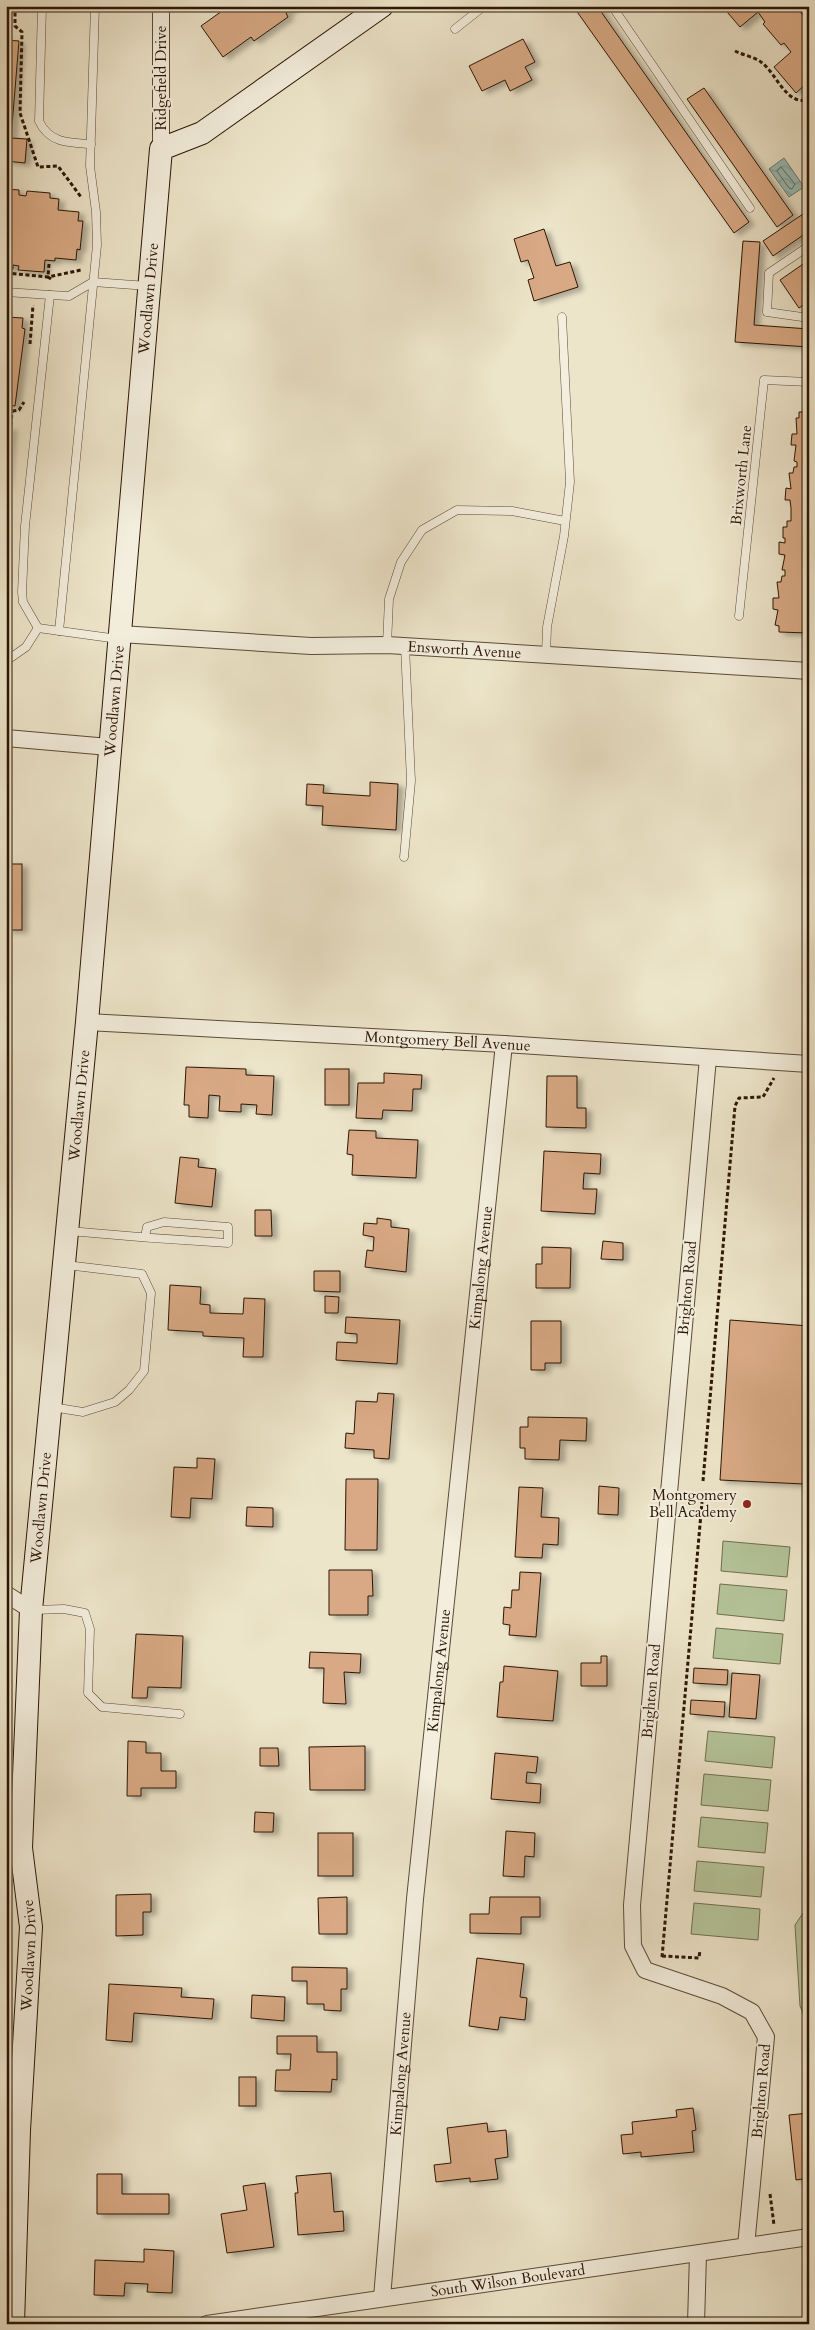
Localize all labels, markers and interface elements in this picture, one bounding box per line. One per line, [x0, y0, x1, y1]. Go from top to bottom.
street label: Ridgefield Drive [151, 25, 171, 131]
street label: Woodlawn Drive [134, 242, 163, 356]
street label: Brixworth Lane [726, 424, 756, 526]
street label: Ensworth Avenue [407, 636, 522, 663]
street label: Woodlawn Drive [99, 644, 129, 759]
street label: Montgomery Bell Avenue [364, 1027, 531, 1056]
street label: Woodlawn Drive [64, 1049, 94, 1163]
street label: Kimpalong Avenue [464, 1205, 497, 1331]
street label: Brighton Road [673, 1240, 701, 1336]
street label: Woodlawn Drive [25, 1451, 56, 1565]
place label: Montgomery Bell Academy [649, 1485, 737, 1522]
marker: Montgomery Bell Academy [741, 1498, 753, 1510]
street label: Kimpalong Avenue [422, 1608, 455, 1733]
street label: Brighton Road [637, 1643, 665, 1739]
street label: Woodlawn Drive [16, 1898, 41, 2013]
street label: Kimpalong Avenue [385, 2011, 416, 2136]
street label: Brighton Road [747, 2043, 775, 2139]
street label: South Wilson Boulevard [429, 2259, 586, 2302]

